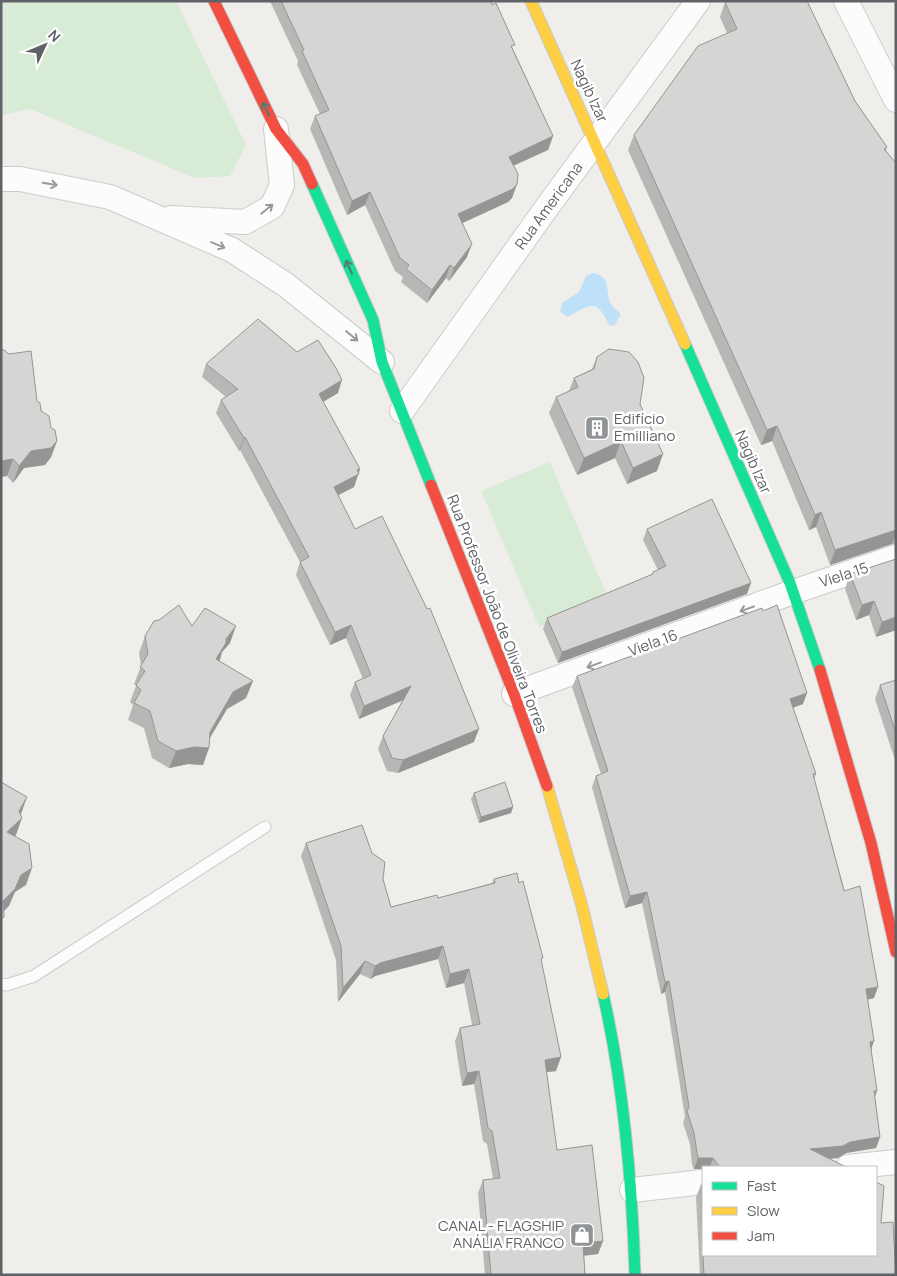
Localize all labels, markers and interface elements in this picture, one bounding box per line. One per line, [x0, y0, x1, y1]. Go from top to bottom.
north arrow [20, 20, 70, 70]
text: N [44, 25, 65, 46]
street label: Nagib Izar [566, 56, 614, 126]
one-way arrow [261, 101, 271, 116]
street label: Rua Americana [510, 158, 587, 254]
one-way arrow [41, 179, 57, 189]
one-way arrow [260, 204, 273, 215]
one-way arrow [210, 240, 225, 250]
one-way arrow [344, 260, 354, 275]
one-way arrow [345, 331, 358, 342]
place label: Edifício Emilliano [614, 408, 675, 446]
building icon: Edifício Emilliano [584, 415, 610, 441]
street label: Nagib Izar [730, 427, 777, 497]
street label: Rua Professor João de Oliveira Torres [442, 491, 553, 736]
street label: Viela 15 [817, 557, 871, 592]
one-way arrow [740, 605, 755, 614]
street label: Viela 16 [625, 624, 680, 661]
one-way arrow [587, 661, 602, 670]
legend [702, 1166, 877, 1256]
text: Fast [747, 1175, 776, 1196]
text: Slow [747, 1200, 780, 1221]
place label: CANAL - FLAGSHIP ANÁLIA FRANCO [438, 1215, 564, 1253]
shop icon: CANAL - FLAGSHIP ANÁLIA FRANCO [569, 1222, 595, 1248]
text: Jam [747, 1225, 775, 1246]

